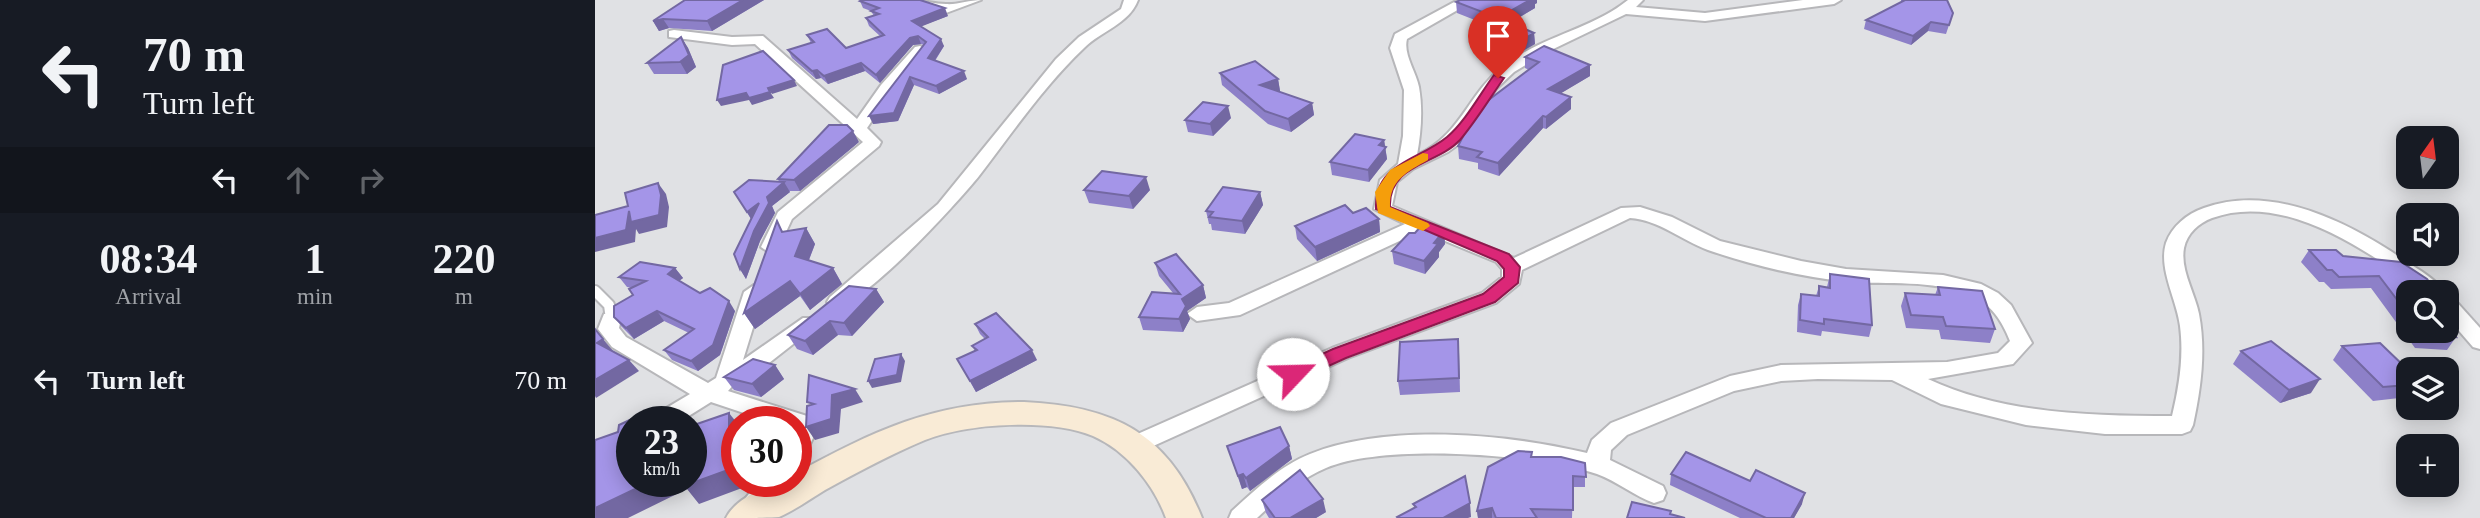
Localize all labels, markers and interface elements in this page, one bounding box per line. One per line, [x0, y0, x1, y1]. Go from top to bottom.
pin [1468, 6, 1528, 78]
icon: arrive [1479, 17, 1517, 55]
text: 70 m [143, 27, 245, 82]
icon: left [28, 28, 119, 119]
text: Turn left [143, 85, 255, 121]
north arrow [2396, 126, 2459, 189]
map controls [2396, 126, 2459, 497]
icon: left [206, 161, 244, 199]
icon: ahead [279, 161, 317, 199]
icon: right [352, 161, 390, 199]
button: sound [2396, 203, 2459, 266]
text: 08:34 [100, 236, 198, 282]
text: 1 [304, 236, 325, 282]
text: 220 [432, 236, 495, 282]
button: search [2396, 280, 2459, 343]
text: Arrival [115, 284, 182, 309]
text: min [297, 284, 333, 309]
text: m [455, 284, 473, 309]
position arrow [1256, 337, 1330, 411]
button: layers [2396, 357, 2459, 420]
icon: left [28, 362, 66, 400]
text: Turn left [87, 366, 185, 395]
text: 70 m [514, 366, 567, 395]
speed limit sign: 30 [721, 406, 812, 497]
text: 23 [644, 423, 679, 462]
button: + [2396, 434, 2459, 497]
text: km/h [643, 459, 680, 479]

